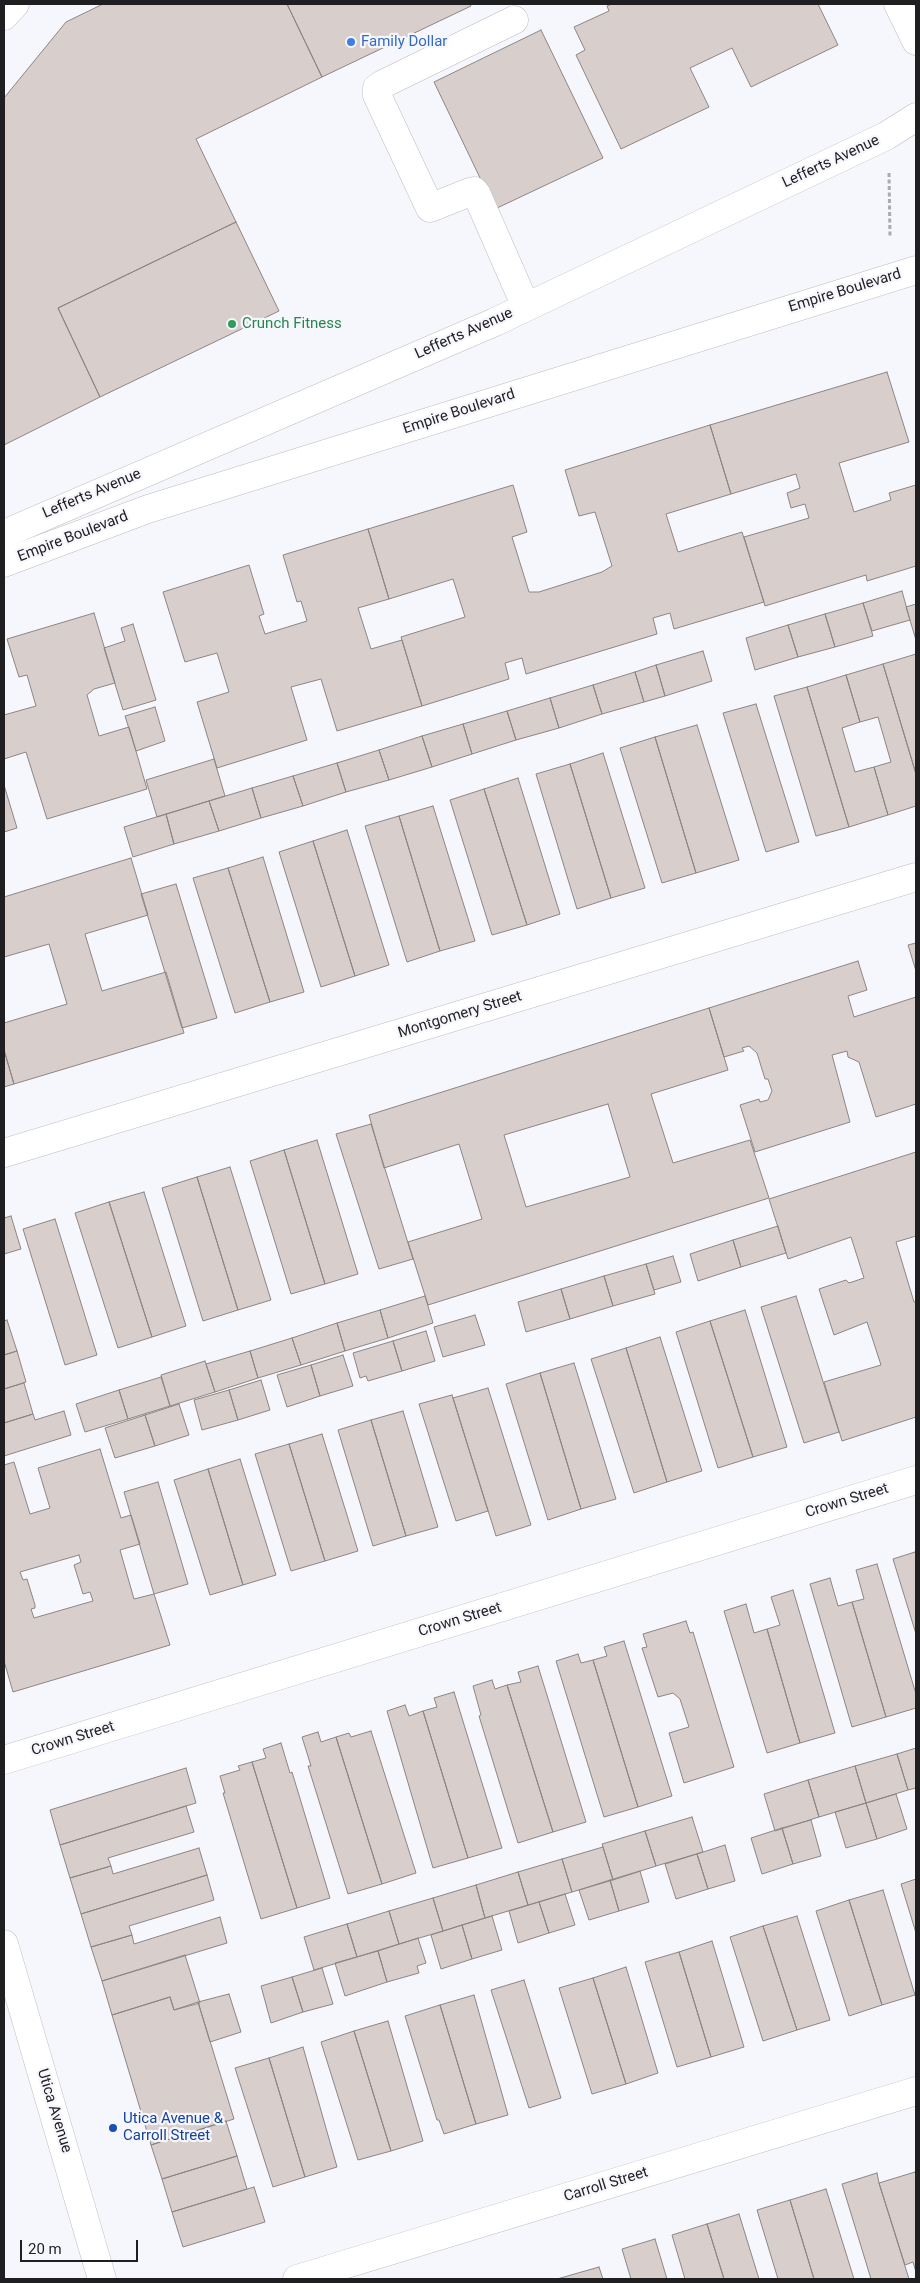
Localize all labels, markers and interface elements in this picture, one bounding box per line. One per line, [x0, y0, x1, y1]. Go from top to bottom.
place label: Family Dollar [361, 33, 447, 51]
marker: Family Dollar [345, 36, 357, 48]
street label: Lefferts Avenue [780, 132, 882, 192]
street label: Empire Boulevard [787, 265, 903, 317]
street label: Lefferts Avenue [412, 304, 516, 364]
place label: Crunch Fitness [242, 315, 342, 333]
marker: Crunch Fitness [226, 318, 238, 330]
street label: Empire Boulevard [401, 385, 517, 439]
street label: Lefferts Avenue [40, 465, 144, 523]
street label: Empire Boulevard [15, 508, 131, 566]
street label: Montgomery Street [396, 988, 524, 1042]
street label: Crown Street [803, 1480, 891, 1522]
street label: Crown Street [416, 1599, 504, 1641]
street label: Crown Street [29, 1718, 117, 1760]
street label: Utica Avenue [33, 2067, 75, 2155]
place label: Utica Avenue & Carroll Street [123, 2110, 223, 2145]
marker: Utica Avenue & Carroll Street [107, 2122, 119, 2134]
street label: Carroll Street [562, 2164, 650, 2206]
scale bar [22, 2230, 140, 2262]
text: 20 m [28, 2240, 62, 2258]

